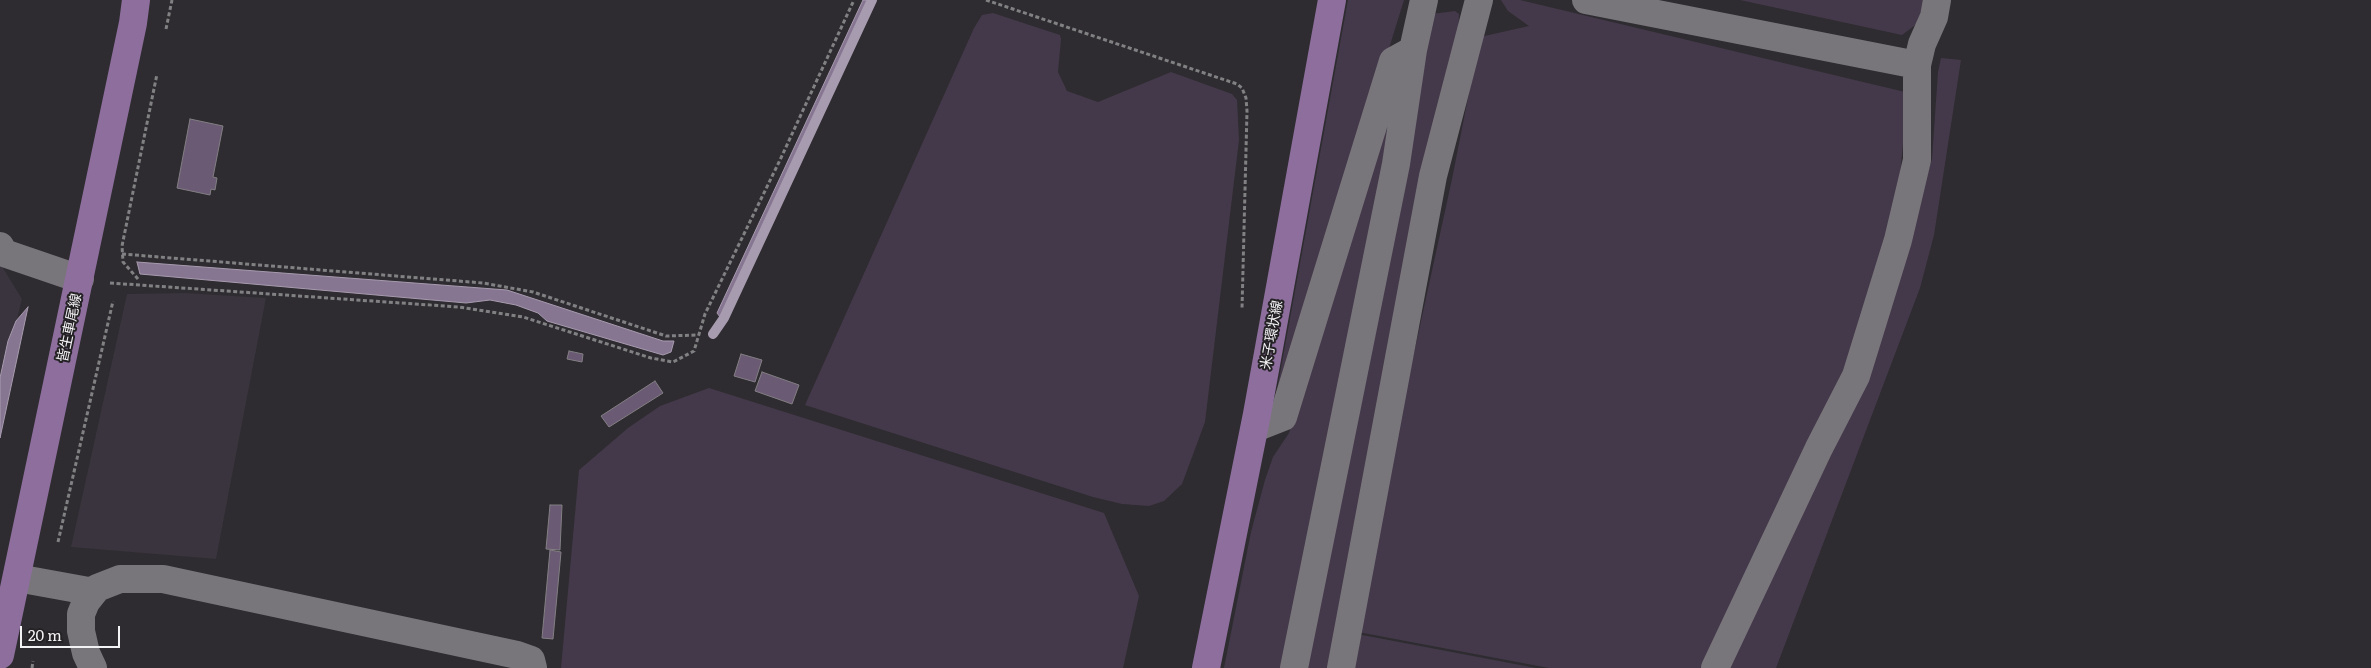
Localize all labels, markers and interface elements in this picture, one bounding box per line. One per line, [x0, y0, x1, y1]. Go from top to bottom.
street label: 皆生車尾線 [55, 292, 85, 364]
street label: 米子環状線 [1258, 299, 1286, 371]
scale bar [22, 616, 122, 648]
text: 20 m [28, 623, 62, 646]

